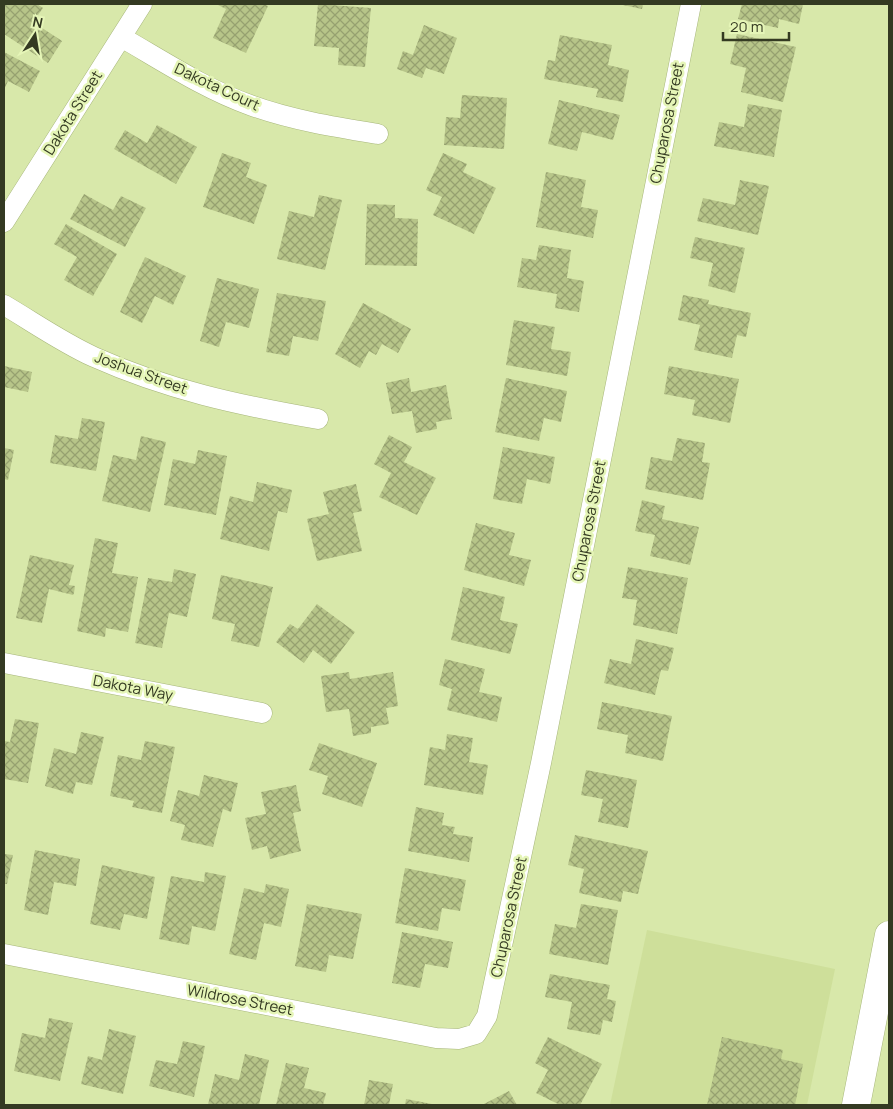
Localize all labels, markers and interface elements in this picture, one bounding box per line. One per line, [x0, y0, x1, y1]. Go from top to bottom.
north arrow [10, 10, 60, 60]
scale bar [723, 10, 789, 42]
text: N [31, 11, 45, 32]
text: 20 m [730, 16, 763, 37]
street label: Dakota Court [171, 58, 263, 115]
street label: Chuparosa Street [644, 60, 689, 185]
street label: Dakota Street [38, 66, 107, 159]
street label: Joshua Street [92, 346, 190, 399]
street label: Chuparosa Street [566, 458, 611, 583]
street label: Dakota Way [91, 669, 175, 706]
street label: Chuparosa Street [485, 855, 532, 979]
street label: Wildrose Street [185, 979, 295, 1020]

